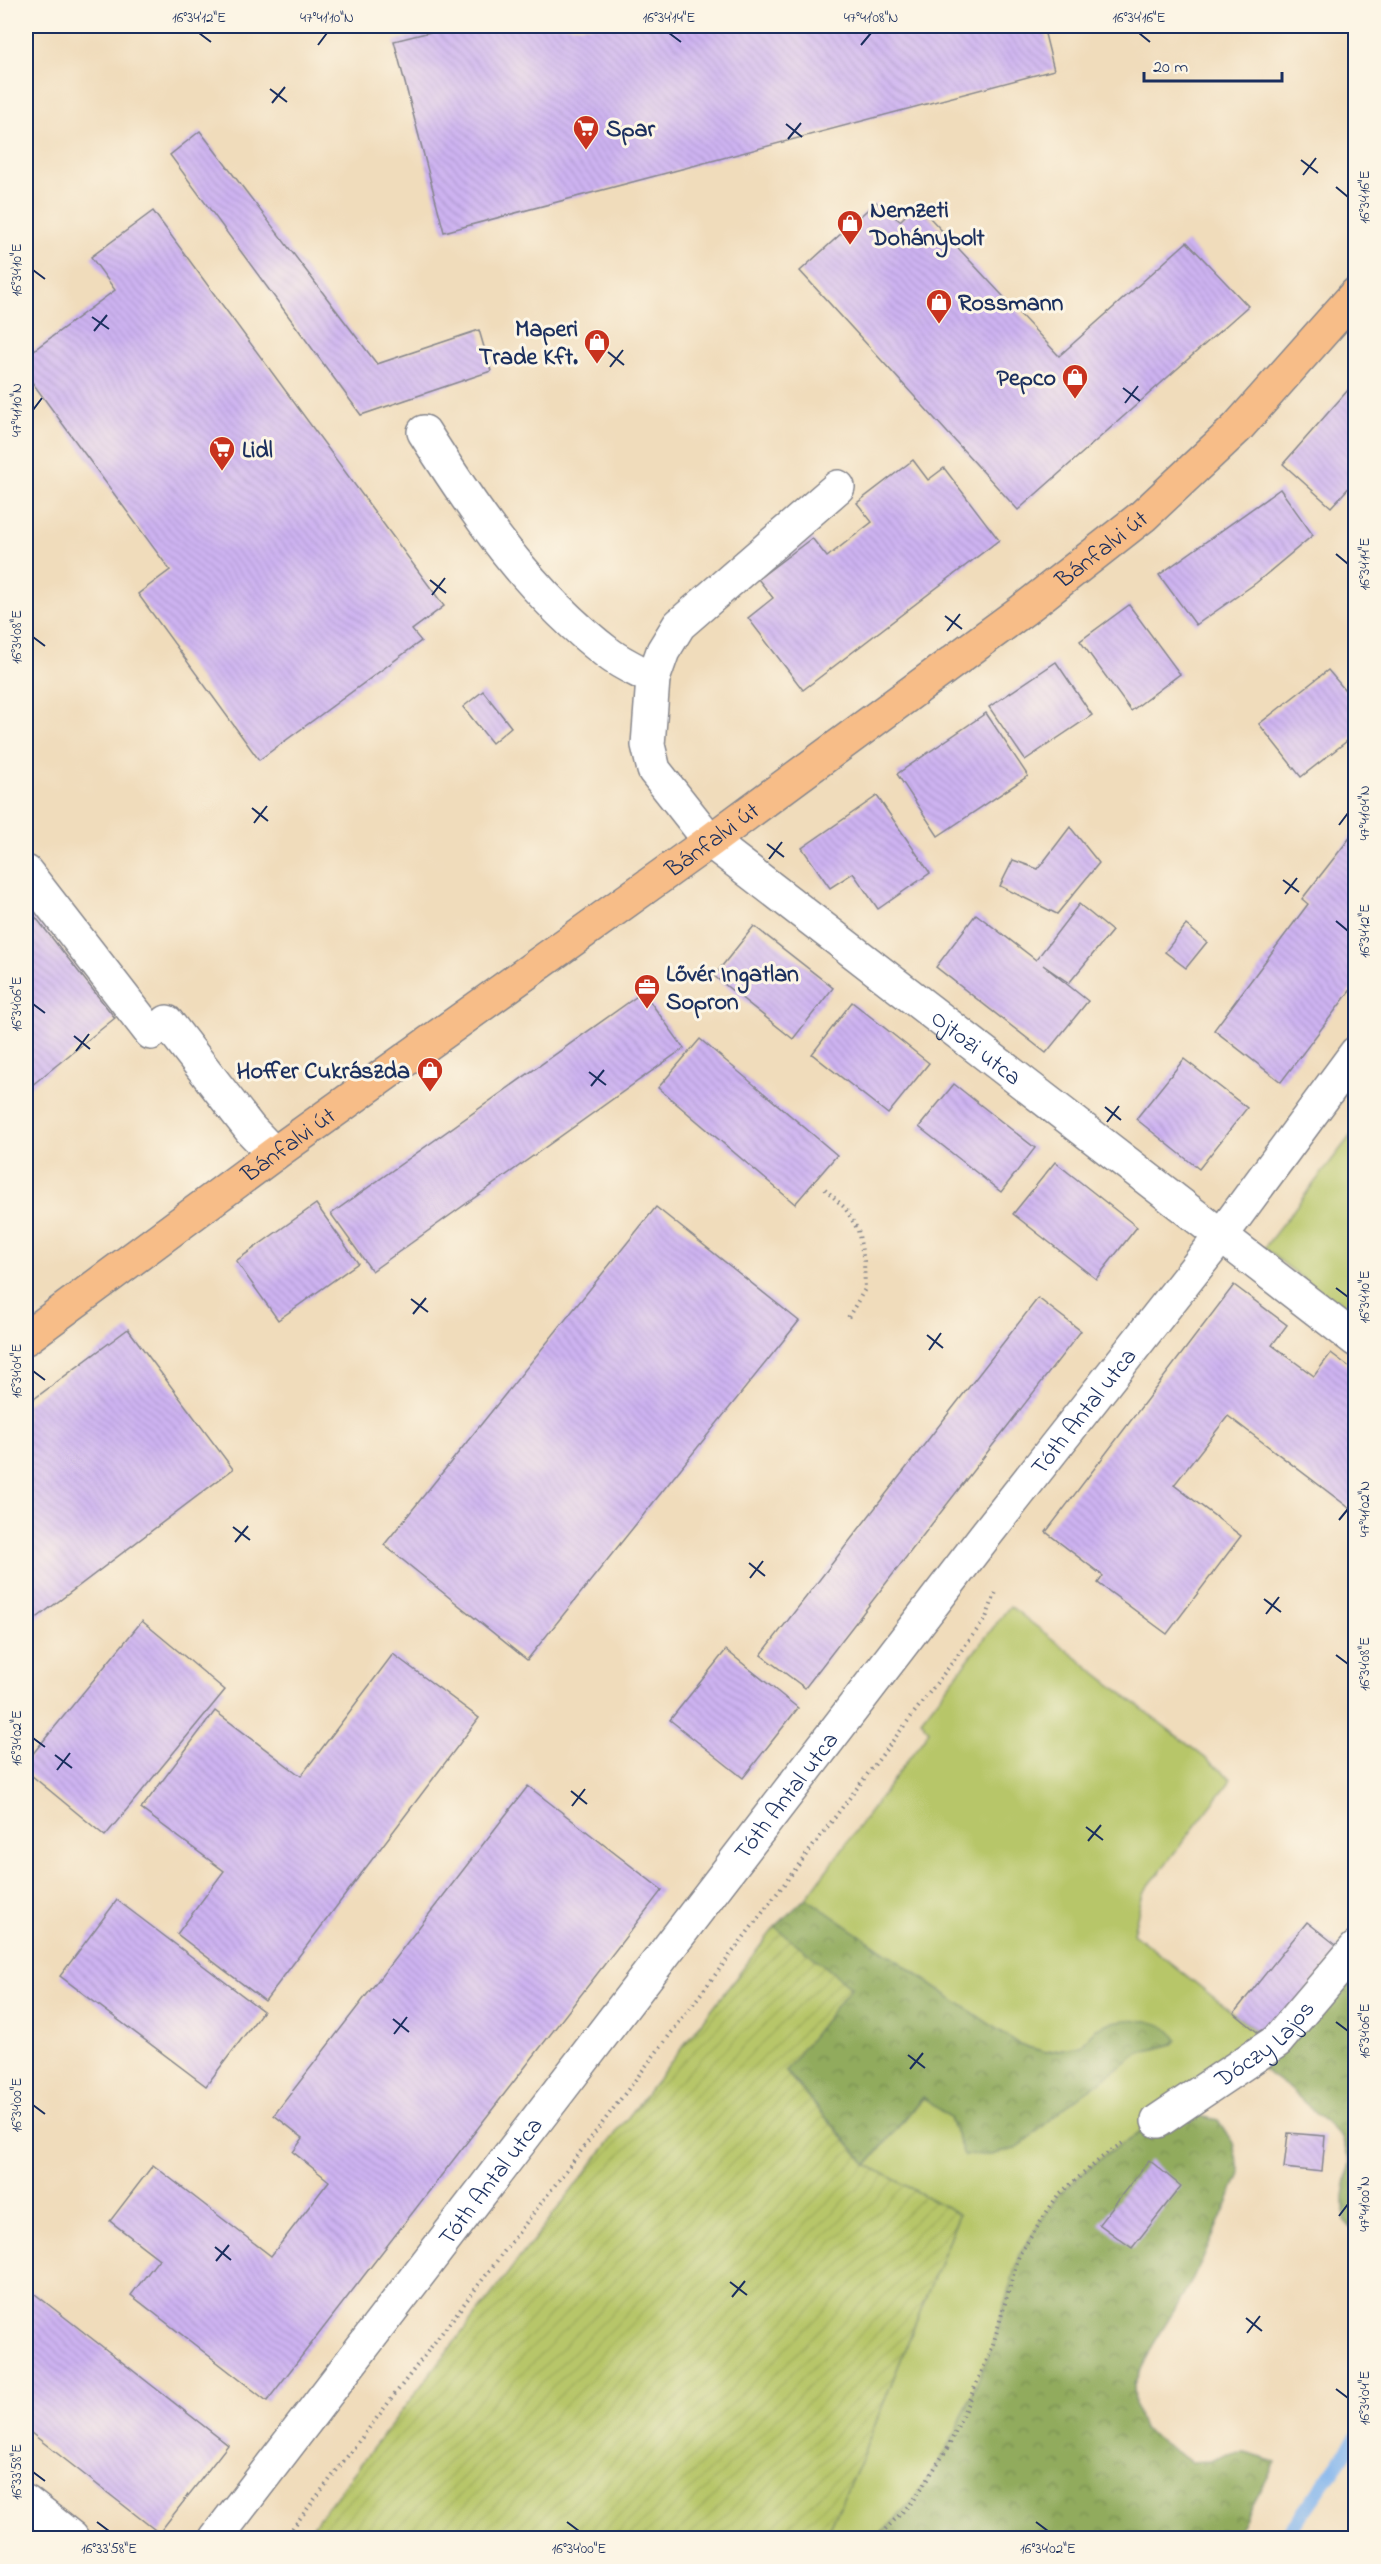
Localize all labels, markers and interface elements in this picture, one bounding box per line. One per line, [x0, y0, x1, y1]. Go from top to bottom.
text: 16°34'12"E [172, 7, 226, 29]
text: 47°41'10"N [300, 7, 354, 29]
text: 16°34'14"E [643, 7, 695, 29]
text: 47°41'08"N [844, 7, 898, 29]
text: 16°34'16"E [1112, 7, 1166, 29]
scale bar [1144, 45, 1282, 83]
text: 20 m [1153, 55, 1188, 81]
supermarket icon: Spar [571, 113, 601, 151]
place label: Spar [606, 113, 655, 148]
text: 16°34'16"E [1354, 170, 1376, 224]
place label: Nemzeti Dohánybolt [869, 194, 986, 258]
shop icon: Nemzeti Dohánybolt [835, 208, 865, 246]
text: 16°34'10"E [6, 243, 28, 297]
shop icon: Rossmann [924, 287, 954, 325]
place label: Rossmann [958, 287, 1064, 322]
place label: Maperi Trade Kft. [479, 313, 578, 376]
shop icon: Maperi Trade Kft. [582, 327, 612, 365]
place label: Pepco [997, 362, 1056, 397]
shop icon: Pepco [1060, 362, 1090, 400]
text: 47°41'10"N [6, 383, 28, 437]
supermarket icon: Lidl [207, 434, 237, 472]
place label: Lidl [242, 434, 273, 469]
street label: Bánfalvi út [1048, 503, 1157, 599]
text: 16°34'14"E [1354, 538, 1376, 590]
text: 16°34'08"E [6, 610, 28, 664]
text: 47°41'04"N [1354, 785, 1376, 841]
street label: Bánfalvi út [658, 795, 768, 888]
text: 16°34'12"E [1354, 904, 1376, 958]
place label: Lővér Ingatlan Sopron [666, 958, 799, 1021]
office icon: Lővér Ingatlan Sopron [632, 972, 662, 1010]
text: 16°34'06"E [6, 976, 28, 1032]
street label: Ojtozi utca [922, 1002, 1028, 1095]
place label: Hoffer Cukrászda [237, 1055, 410, 1090]
shop icon: Hoffer Cukrászda [415, 1055, 445, 1093]
street label: Bánfalvi út [234, 1100, 344, 1193]
text: 16°34'10"E [1354, 1270, 1376, 1324]
street label: Tóth Antal utca [1024, 1341, 1146, 1484]
text: 16°34'04"E [6, 1344, 28, 1398]
text: 47°41'02"N [1354, 1481, 1376, 1537]
text: 16°34'08"E [1354, 1637, 1376, 1691]
text: 16°34'02"E [6, 1710, 28, 1766]
street label: Tóth Antal utca [727, 1725, 848, 1869]
street label: Dóczy Lajos [1208, 1994, 1324, 2098]
text: 16°34'06"E [1354, 2003, 1376, 2059]
text: 16°34'00"E [6, 2078, 28, 2132]
street label: Tóth Antal utca [431, 2111, 553, 2254]
text: 47°41'00"N [1354, 2176, 1376, 2232]
text: 16°34'04"E [1354, 2371, 1376, 2425]
text: 16°33'58"E [6, 2444, 28, 2500]
text: 16°33'58"E [81, 2538, 137, 2560]
text: 16°34'00"E [552, 2538, 606, 2560]
text: 16°34'02"E [1020, 2538, 1076, 2560]

